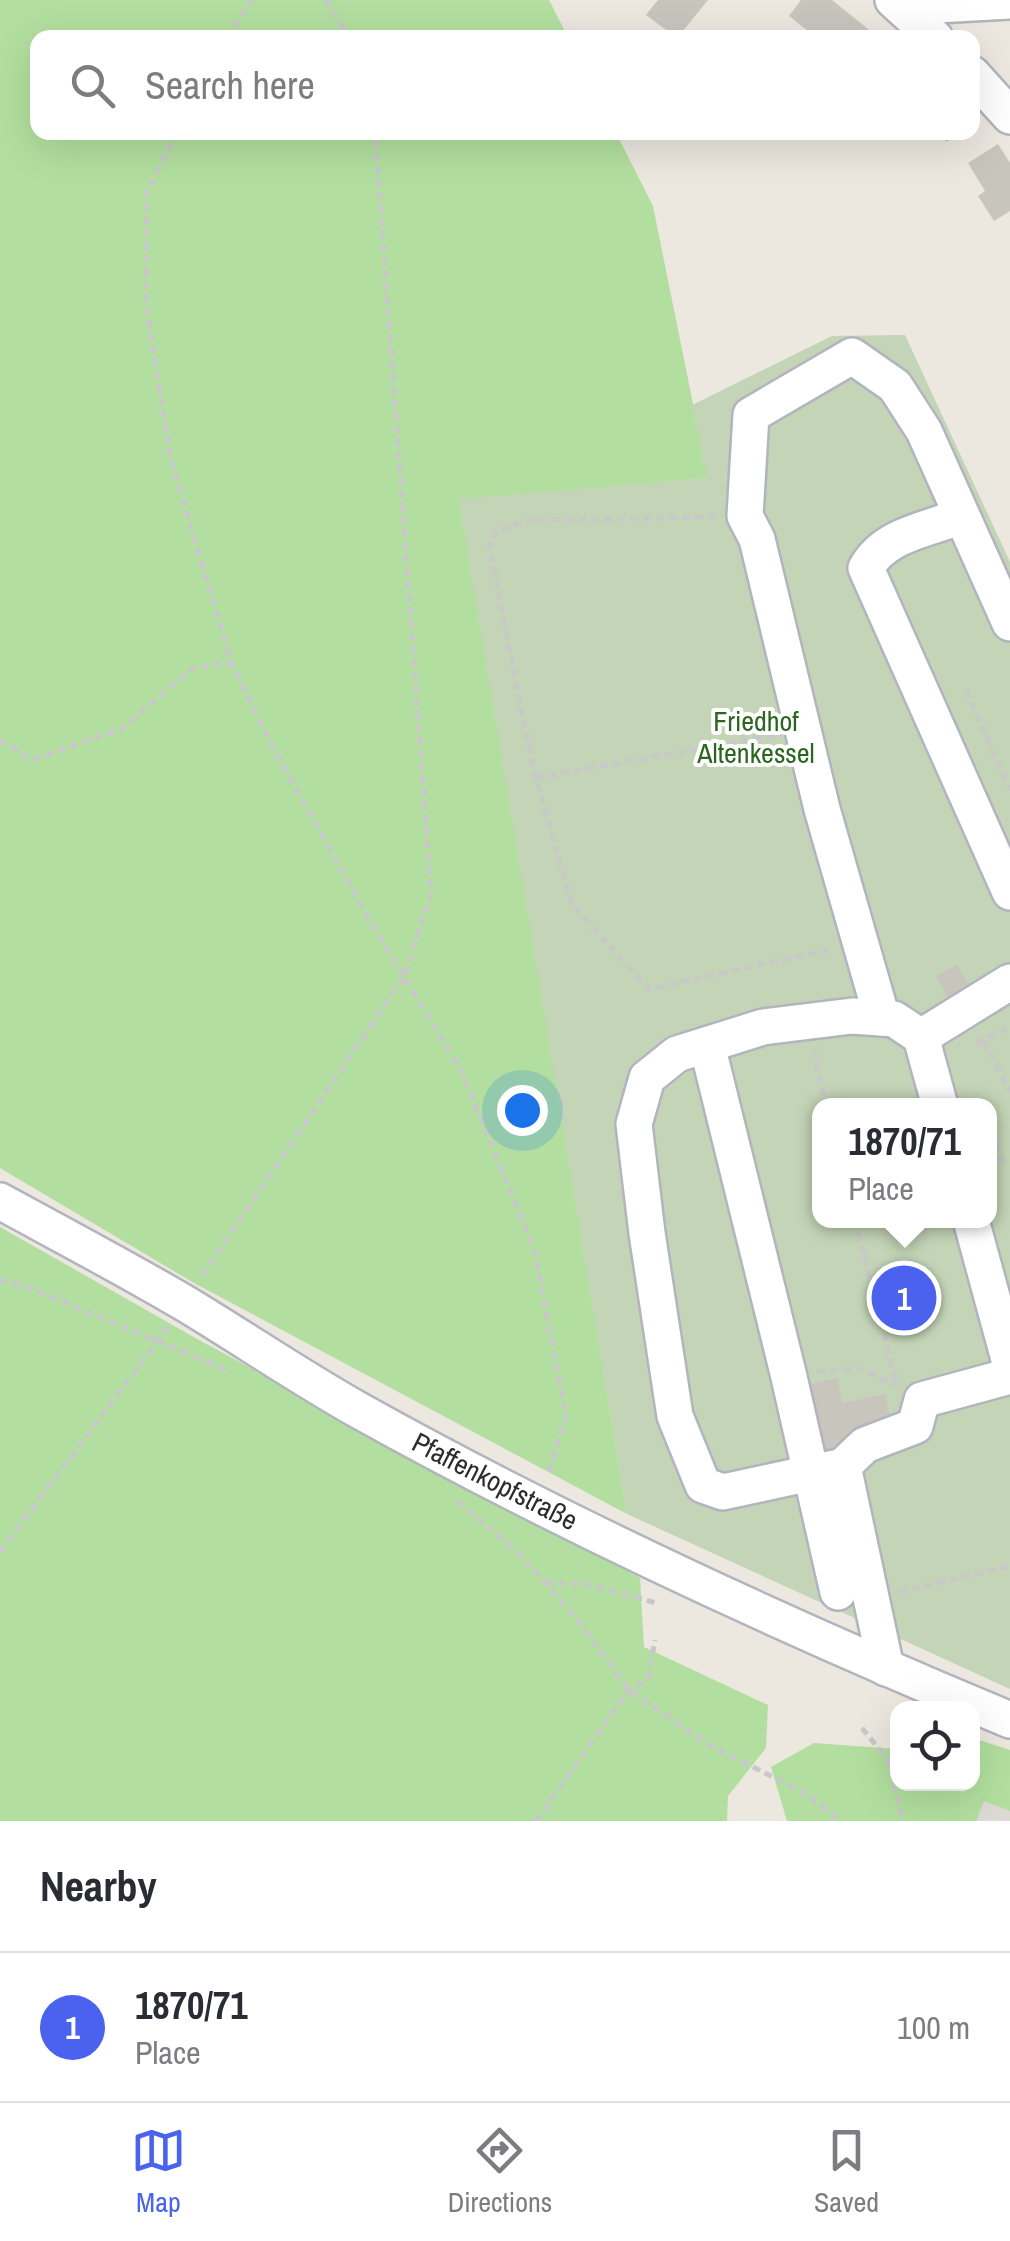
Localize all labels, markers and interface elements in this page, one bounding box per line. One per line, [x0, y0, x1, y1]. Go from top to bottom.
search box [30, 30, 980, 140]
icon: search [65, 58, 120, 113]
text: Search here [145, 60, 315, 111]
park label: Friedhof Altenkessel [696, 702, 815, 772]
your location [497, 1085, 548, 1136]
popup [812, 1098, 997, 1228]
text: 1870/71 [848, 1116, 961, 1167]
text: Place [848, 1167, 914, 1210]
pin: 1 [872, 1260, 936, 1336]
street label: Pfaffenkopfstraße [406, 1423, 584, 1539]
map controls [890, 1701, 980, 1791]
button: locate [890, 1701, 980, 1791]
text: Nearby [40, 1858, 157, 1914]
text: 1870/71 [135, 1980, 248, 2031]
text: 1 [65, 2006, 80, 2049]
text: 100 m [897, 2006, 970, 2049]
text: Place [135, 2031, 201, 2074]
tab: Map [131, 2123, 186, 2221]
tab: Directions [448, 2123, 552, 2221]
tab: Saved [814, 2123, 879, 2221]

